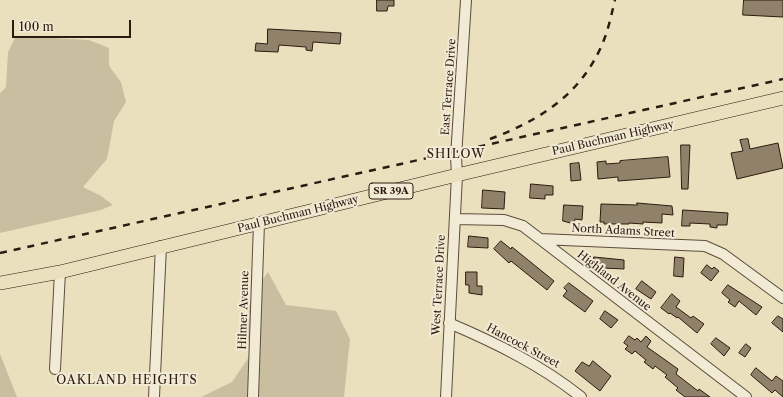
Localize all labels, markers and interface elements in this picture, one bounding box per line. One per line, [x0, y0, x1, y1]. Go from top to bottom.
scale bar [14, 12, 133, 38]
text: 100 m [19, 19, 54, 34]
street label: East Terrace Drive [439, 38, 459, 136]
street label: Paul Buchman Highway [551, 118, 675, 158]
district label: SHILOW [427, 148, 485, 162]
road number: SR 39A [369, 183, 413, 199]
street label: Paul Buchman Highway [236, 193, 360, 235]
street label: North Adams Street [571, 222, 675, 240]
street label: West Terrace Drive [430, 234, 448, 336]
street label: Highland Avenue [574, 248, 654, 314]
street label: Hilmer Avenue [236, 270, 252, 350]
street label: Hancock Street [484, 321, 562, 371]
district label: OAKLAND HEIGHTS [56, 374, 198, 388]

